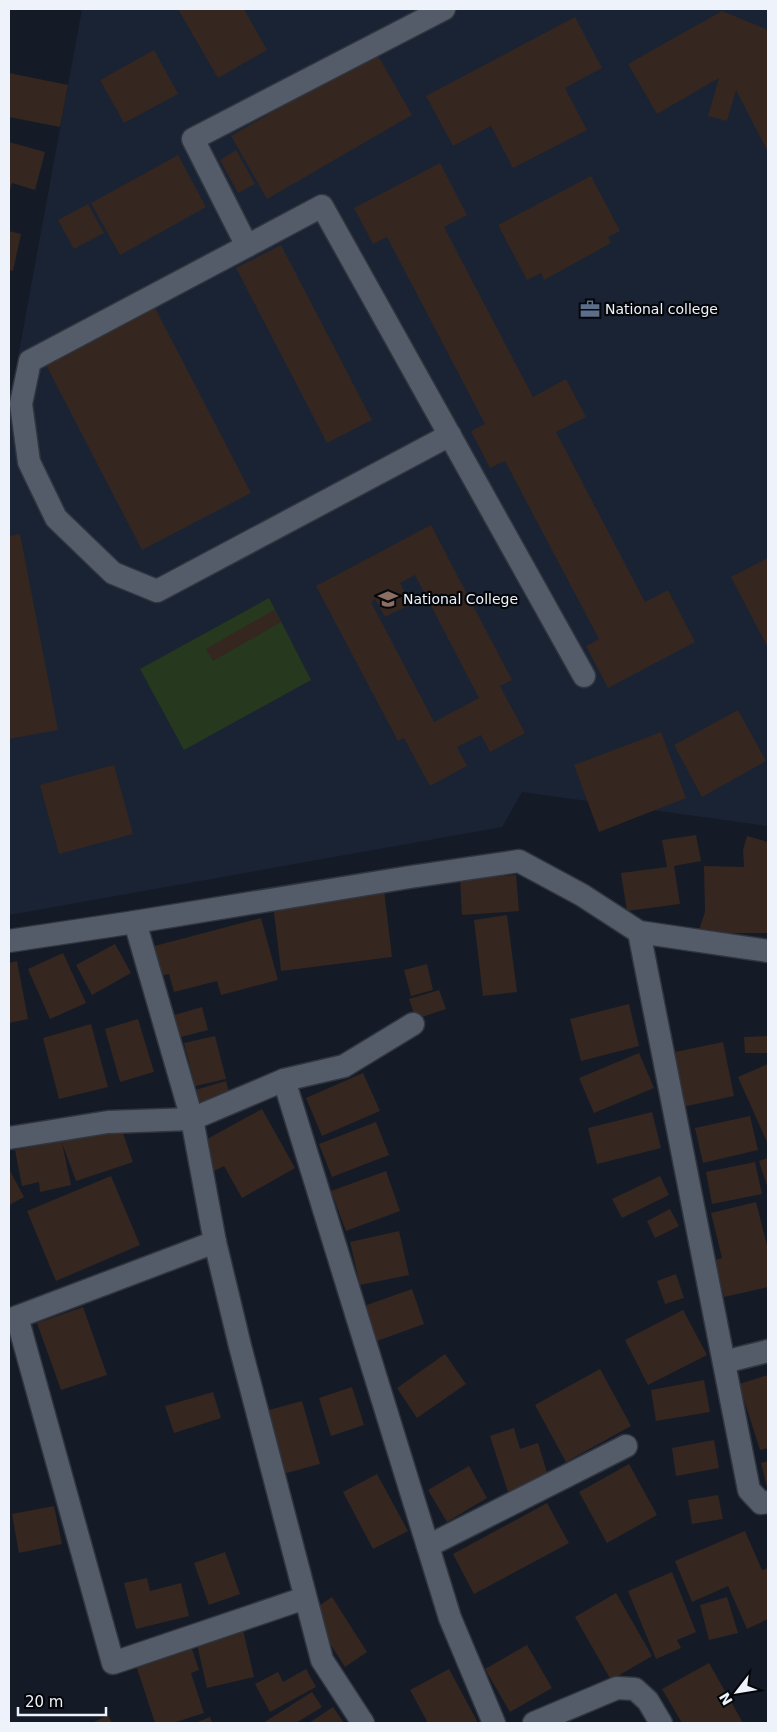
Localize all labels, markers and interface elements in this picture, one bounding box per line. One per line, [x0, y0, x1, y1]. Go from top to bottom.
office icon: National college [579, 298, 601, 320]
place label: National college [605, 301, 718, 317]
school or university icon: National College [377, 588, 399, 610]
place label: National College [403, 591, 518, 607]
north arrow [712, 1667, 762, 1717]
scale bar [18, 1684, 105, 1716]
text: N [716, 1690, 736, 1708]
text: 20 m [25, 1693, 63, 1711]

